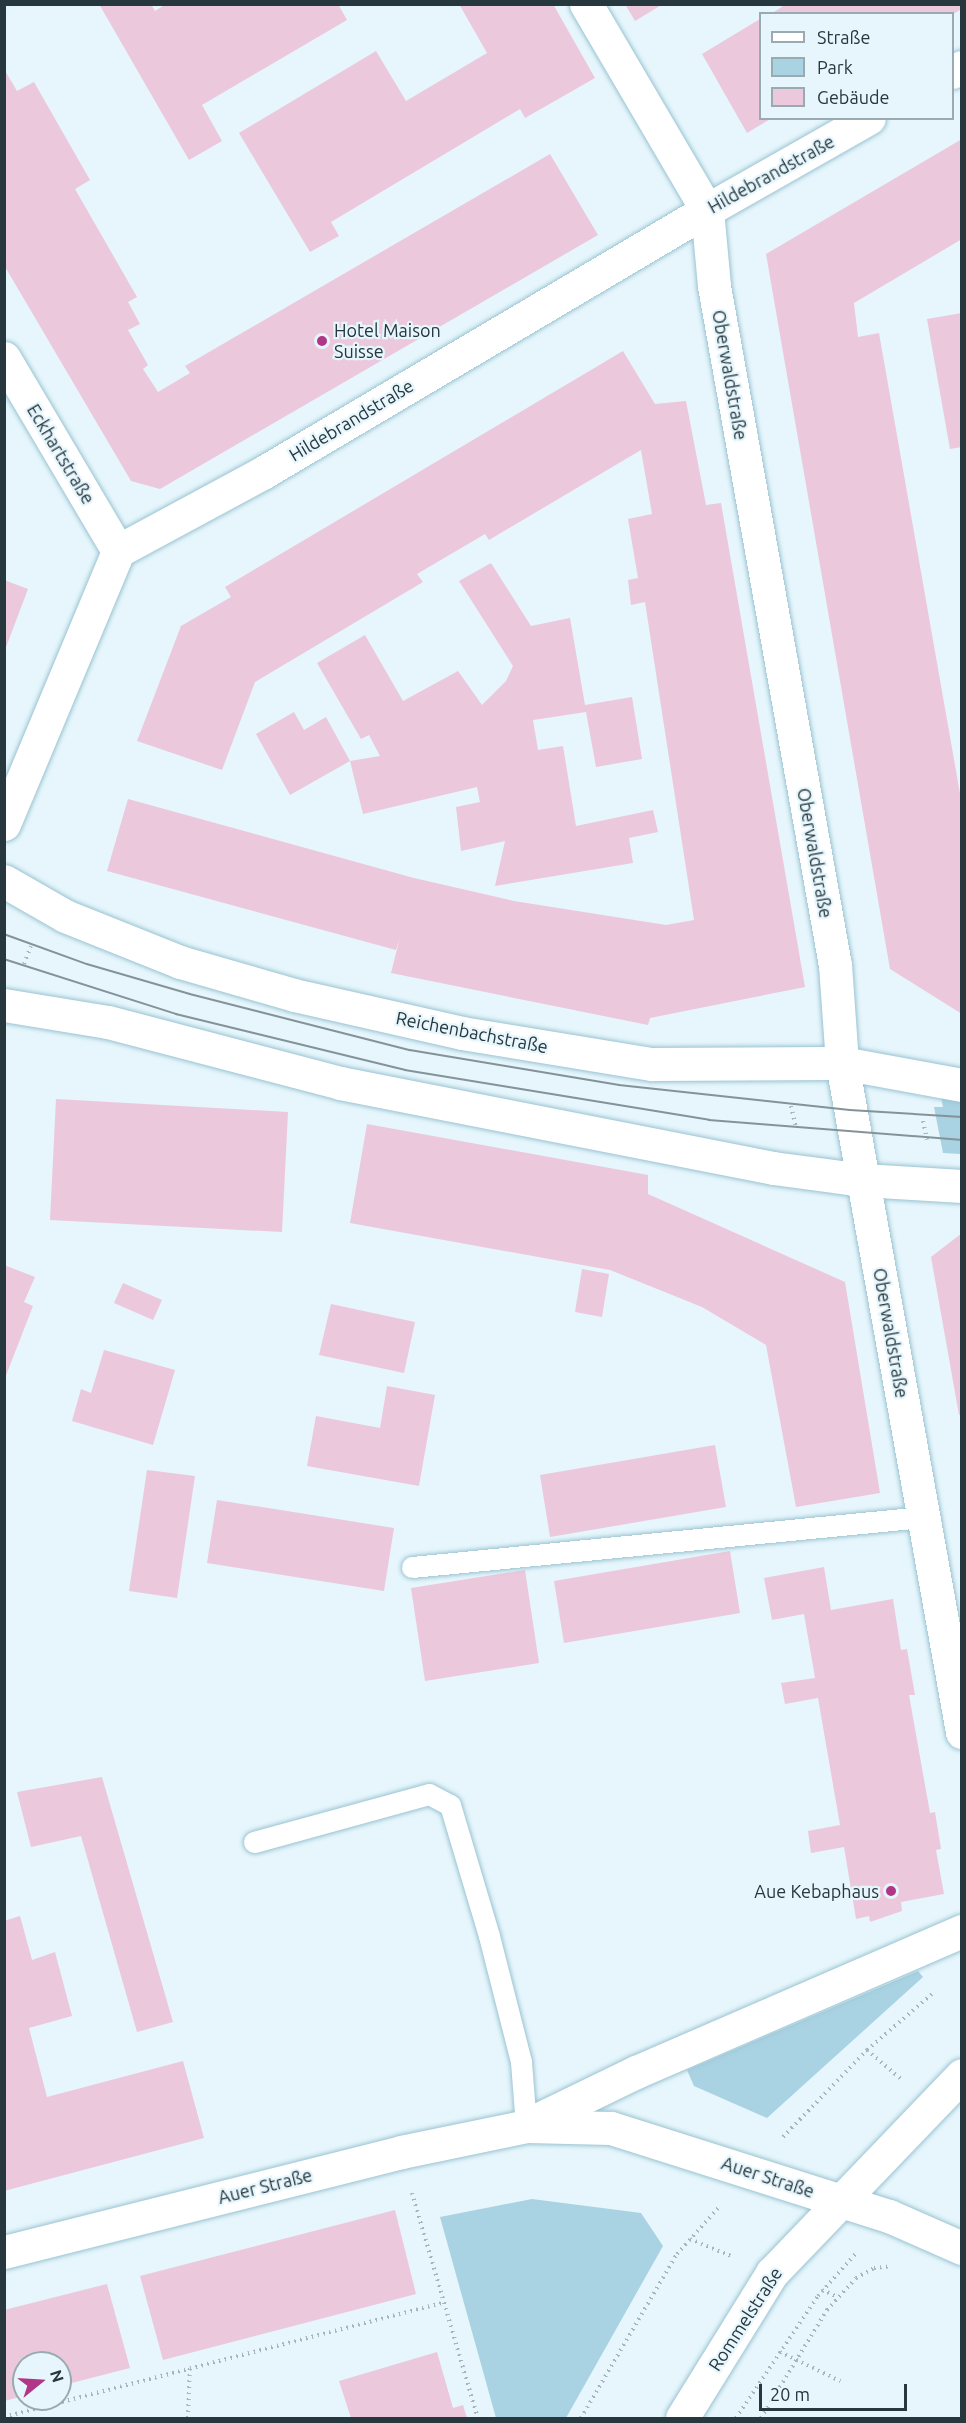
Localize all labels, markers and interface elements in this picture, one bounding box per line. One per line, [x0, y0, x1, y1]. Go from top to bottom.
legend [759, 12, 954, 120]
text: Straße [817, 27, 870, 47]
text: Park [817, 57, 853, 77]
text: Gebäude [817, 87, 889, 107]
street label: Hildebrandstraße [704, 130, 838, 218]
street label: Oberwaldstraße [708, 308, 752, 442]
place label: Hotel Maison Suisse [334, 320, 441, 362]
marker: Hotel Maison Suisse [315, 334, 329, 348]
street label: Hildebrandstraße [285, 374, 417, 466]
street label: Eckhartstraße [23, 400, 99, 508]
street label: Oberwaldstraße [793, 786, 837, 920]
street label: Reichenbachstraße [394, 1007, 550, 1057]
street label: Oberwaldstraße [869, 1266, 913, 1400]
place label: Aue Kebaphaus [754, 1880, 879, 1902]
marker: Aue Kebaphaus [884, 1884, 898, 1898]
street label: Auer Straße [719, 2152, 817, 2202]
street label: Auer Straße [216, 2164, 314, 2208]
street label: Rommelstraße [703, 2263, 787, 2375]
north arrow [12, 2351, 72, 2411]
text: N [47, 2368, 68, 2385]
scale bar [762, 2372, 910, 2410]
text: 20 m [770, 2384, 810, 2404]

